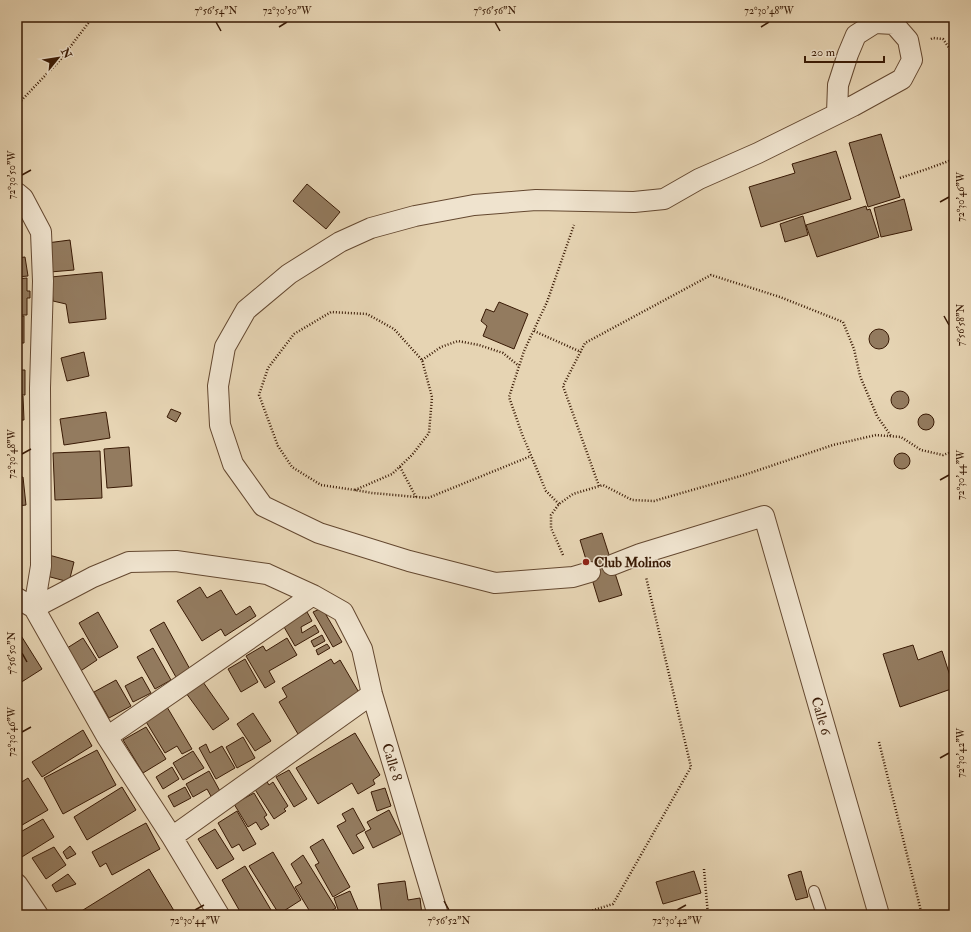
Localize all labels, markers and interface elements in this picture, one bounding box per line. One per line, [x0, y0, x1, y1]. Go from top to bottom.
text: 7°56'54"N [195, 5, 238, 17]
text: 72°30'50"W [263, 5, 312, 17]
text: 7°56'56"N [474, 5, 516, 17]
text: 72°30'48"W [744, 5, 794, 17]
north arrow [38, 38, 78, 78]
scale bar [805, 38, 884, 64]
text: N [58, 45, 75, 62]
text: 20 m [811, 45, 836, 60]
text: 72°30'50"W [6, 150, 18, 199]
text: 72°30'46"W [955, 171, 967, 222]
text: 7°56'58"N [955, 304, 967, 346]
text: 72°30'48"W [6, 429, 18, 479]
text: 72°30'44"W [955, 449, 967, 500]
place label: Club Molinos [594, 554, 671, 571]
marker: Club Molinos [581, 557, 591, 567]
text: 7°56'50"N [6, 632, 18, 674]
street label: Calle 6 [807, 695, 835, 738]
text: 72°30'46"W [6, 706, 18, 757]
text: 72°30'42"W [955, 727, 967, 778]
street label: Calle 8 [378, 741, 406, 783]
text: 72°30'44"W [170, 915, 221, 927]
text: 7°56'52"N [428, 915, 470, 927]
text: 72°30'42"W [652, 915, 703, 927]

